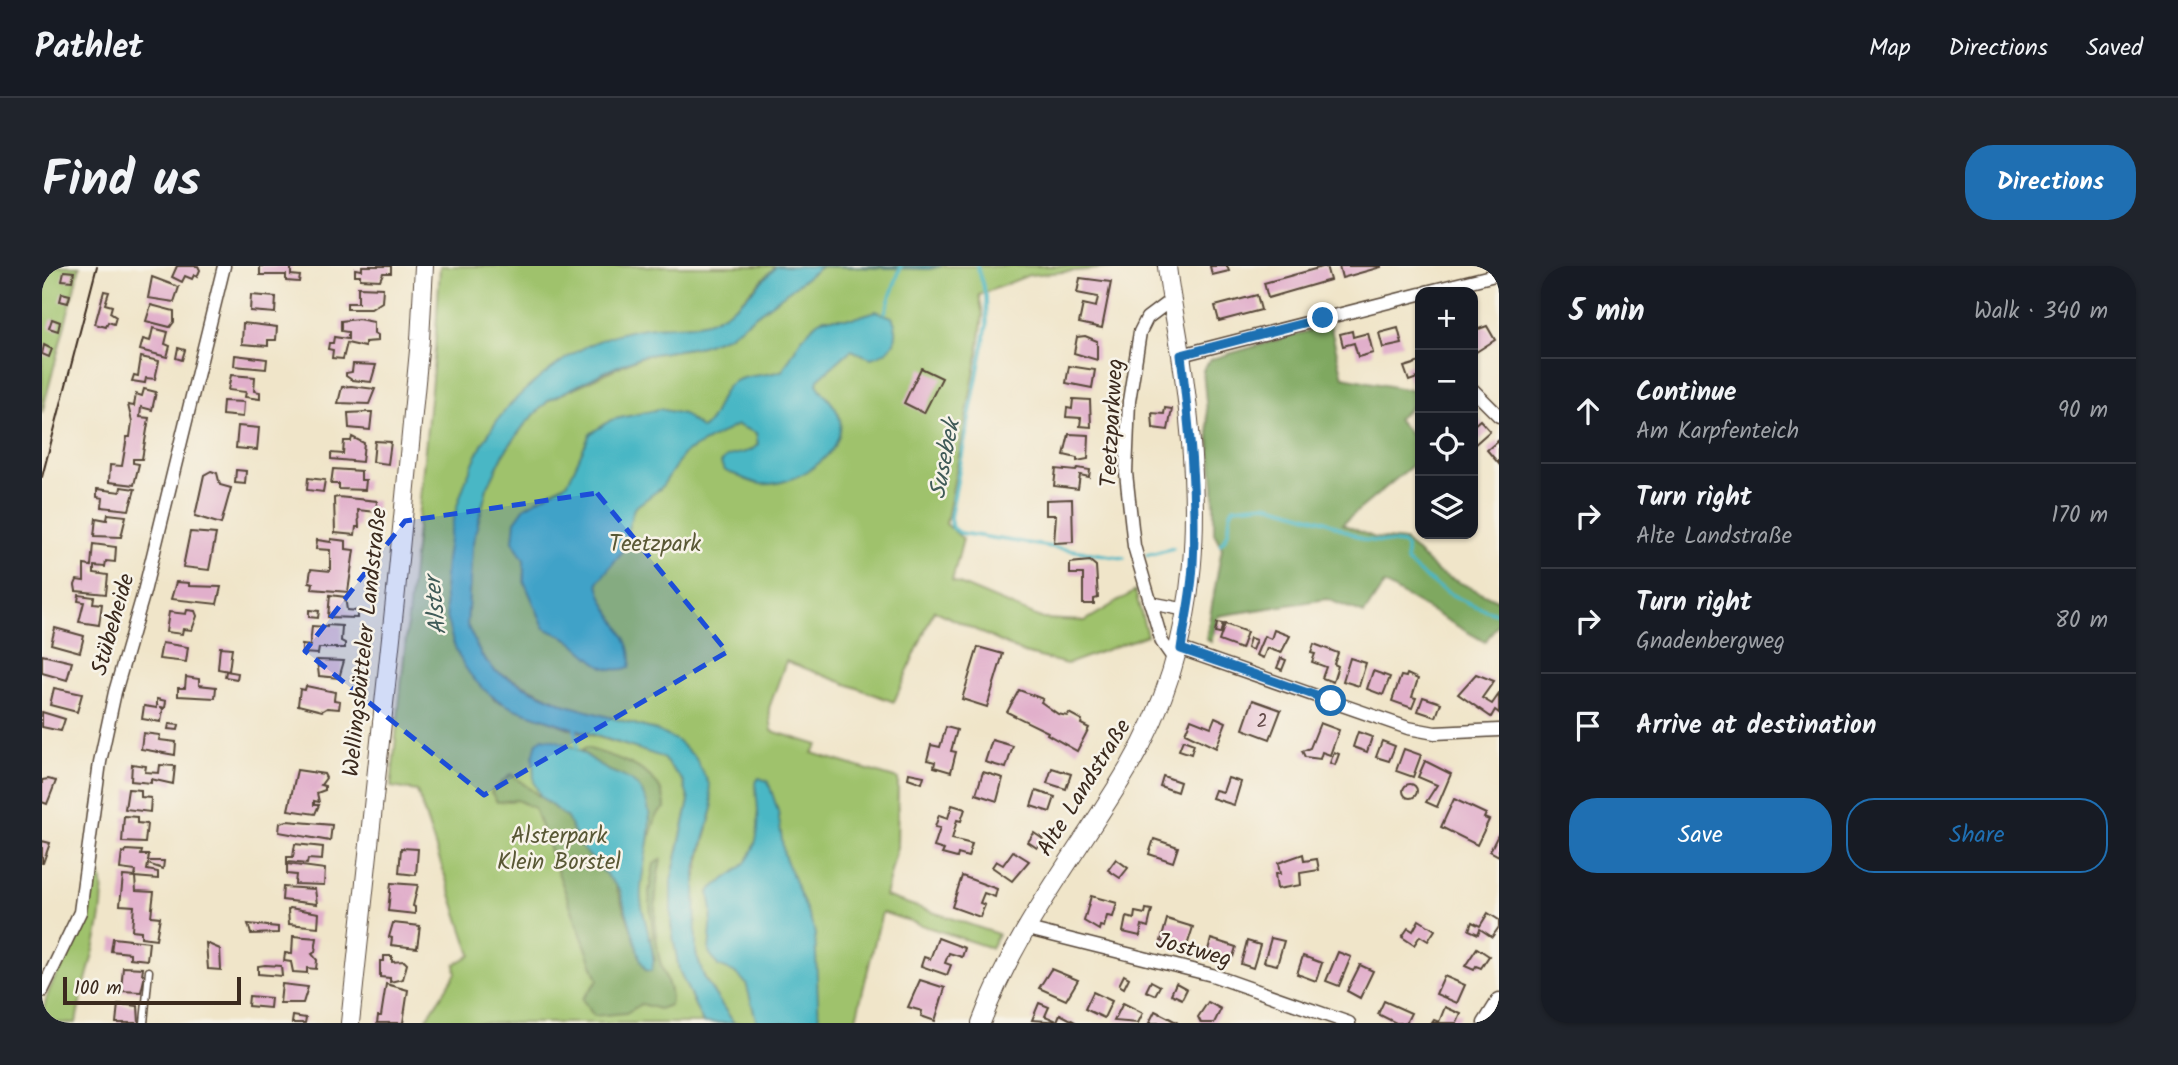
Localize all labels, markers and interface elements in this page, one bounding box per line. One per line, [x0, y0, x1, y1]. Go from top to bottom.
text: Pathlet [35, 22, 143, 75]
text: Map [1869, 29, 1911, 68]
text: Directions [1949, 29, 2048, 68]
text: Saved [2086, 29, 2143, 68]
text: Find us [42, 143, 200, 221]
button: Directions [1965, 145, 2136, 220]
map controls [1415, 287, 1478, 539]
button: + [1415, 287, 1478, 350]
text: 5 min [1569, 288, 1645, 336]
text: Walk · 340 m [1974, 294, 2108, 330]
route end [1307, 302, 1338, 333]
button: − [1415, 350, 1478, 413]
street label: Teetzparkweg [1092, 358, 1134, 488]
text: Continue [1636, 372, 1737, 414]
icon: ahead [1569, 392, 1607, 430]
text: 90 m [2058, 393, 2108, 429]
water label: Susebek [919, 413, 973, 502]
button: locate [1415, 413, 1478, 476]
text: Am Karpfenteich [1636, 414, 1799, 450]
button: layers [1415, 476, 1478, 539]
text: Turn right [1636, 477, 1752, 519]
icon: right [1569, 497, 1607, 535]
text: 170 m [2051, 498, 2108, 534]
street label: Wellingsbütteler Landstraße [334, 506, 398, 778]
text: Alte Landstraße [1636, 519, 1792, 555]
park label: Teetzpark [609, 527, 701, 563]
street label: Stübeheide [82, 569, 146, 680]
water label: Alster [414, 570, 459, 637]
text: Turn right [1636, 582, 1752, 624]
icon: right [1569, 602, 1607, 640]
text: 80 m [2055, 603, 2108, 639]
text: Gnadenbergweg [1636, 624, 1785, 660]
route start [1315, 685, 1346, 716]
text: Arrive at destination [1636, 705, 1876, 747]
house number: 2 [1256, 707, 1268, 737]
icon: arrive [1569, 707, 1607, 745]
street label: Alte Landstraße [1028, 712, 1141, 864]
button: Save [1569, 798, 1832, 873]
button: Share [1846, 798, 2108, 873]
park label: Alsterpark Klein Borstel [497, 819, 621, 881]
street label: Jostweg [1152, 924, 1235, 978]
scale bar [63, 974, 242, 1006]
text: 100 m [74, 974, 122, 1004]

